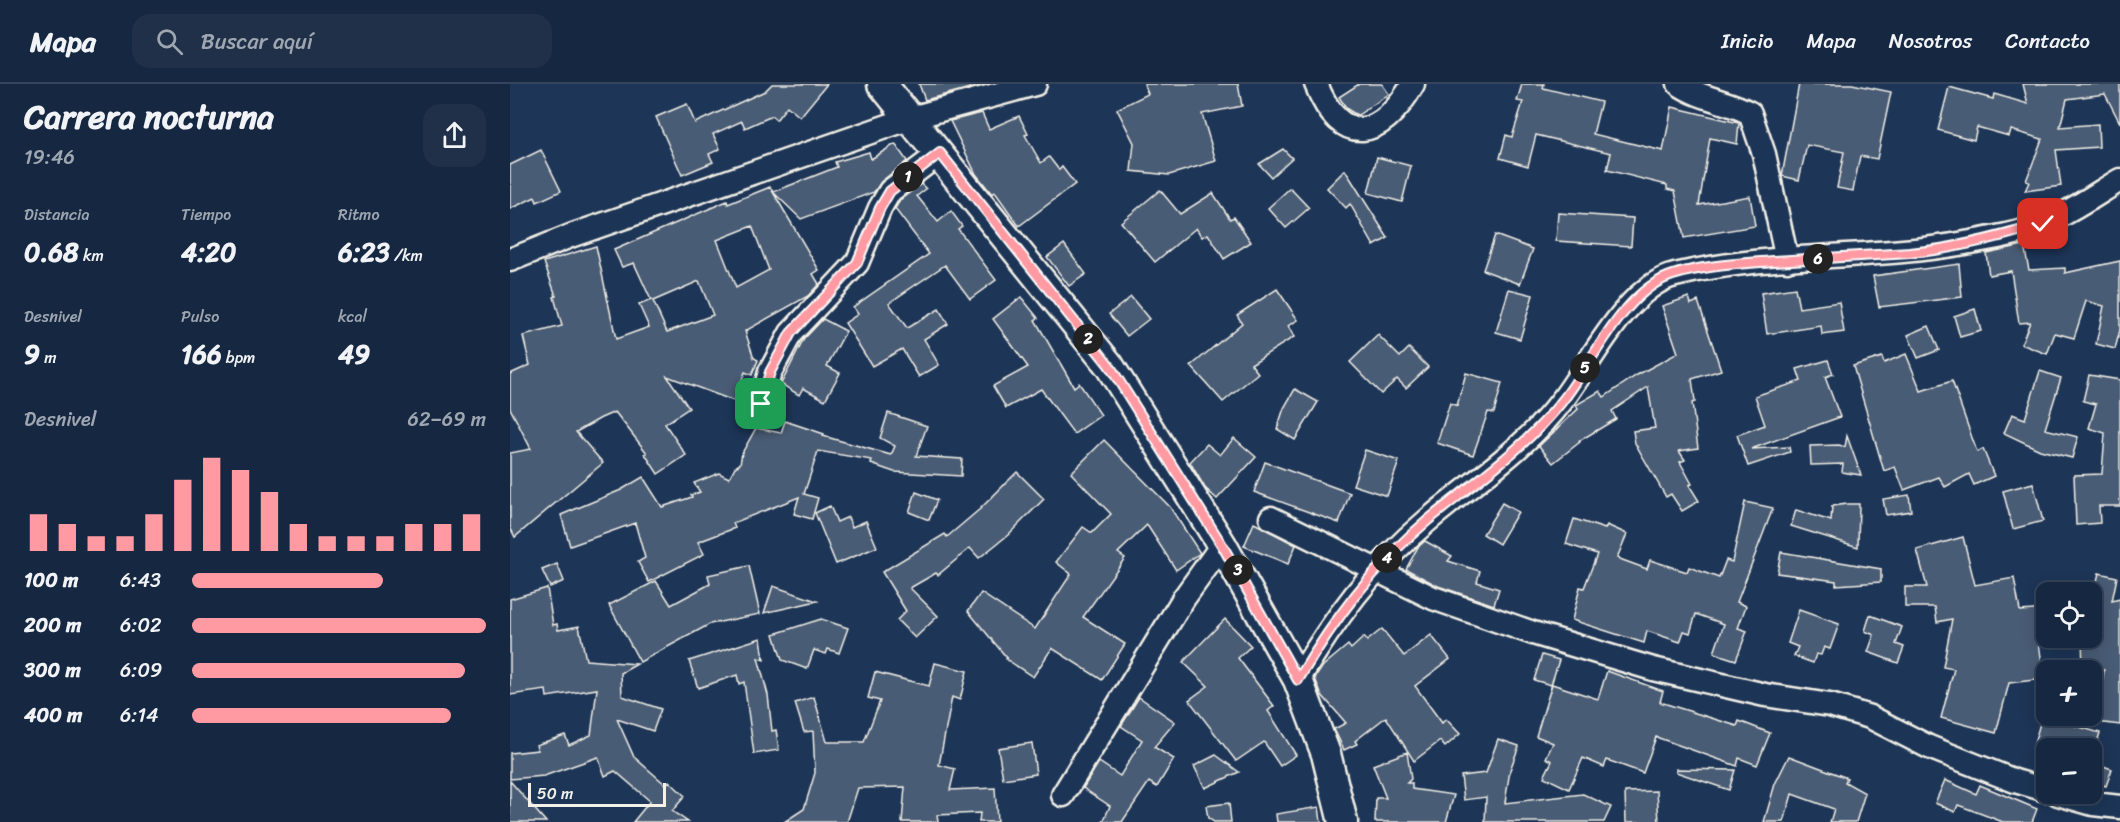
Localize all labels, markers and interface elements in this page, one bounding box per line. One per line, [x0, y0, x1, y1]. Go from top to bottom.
search box [132, 14, 552, 68]
text: Mapa [30, 17, 96, 66]
text: Buscar aquí [201, 22, 313, 61]
text: Inicio [1721, 22, 1773, 60]
text: Mapa [1806, 22, 1856, 60]
text: Nosotros [1889, 22, 1972, 60]
text: Contacto [2005, 22, 2090, 60]
icon: search [153, 25, 186, 58]
text: Carrera nocturna [24, 88, 274, 146]
button: share [423, 104, 486, 167]
text: 19:46 [24, 140, 75, 175]
pin: 1 [893, 162, 923, 192]
text: 1 [905, 162, 911, 191]
pin [2017, 198, 2068, 249]
text: Distancia [24, 200, 90, 229]
text: Tiempo [181, 200, 231, 229]
text: Ritmo [338, 200, 380, 229]
icon: check [2026, 207, 2059, 240]
text: 0.68 [24, 229, 79, 275]
text: 4:20 [181, 229, 237, 275]
text: 6:23 [338, 229, 390, 275]
text: km [79, 241, 104, 270]
text: /km [390, 241, 423, 270]
pin: 6 [1803, 244, 1833, 274]
text: 6 [1813, 244, 1823, 273]
text: Desnivel [24, 302, 82, 331]
text: Pulso [181, 302, 219, 331]
text: kcal [338, 302, 367, 331]
pin: 2 [1073, 324, 1103, 354]
text: 2 [1083, 324, 1093, 353]
text: 9 [24, 331, 40, 377]
text: 166 [181, 331, 222, 377]
text: 49 [338, 331, 370, 377]
text: m [40, 343, 56, 372]
text: bpm [222, 343, 255, 372]
pin: 5 [1570, 353, 1600, 383]
text: 5 [1580, 353, 1590, 382]
pin [735, 378, 786, 429]
icon: arrive [744, 387, 777, 420]
text: Desnivel [24, 402, 96, 437]
text: 62–69 m [408, 402, 486, 437]
pin: 4 [1372, 543, 1402, 573]
text: 4 [1382, 543, 1392, 572]
pin: 3 [1223, 555, 1253, 585]
text: 3 [1234, 555, 1242, 584]
text: 100 m [24, 563, 78, 598]
text: 6:43 [120, 563, 161, 598]
map controls [2036, 582, 2102, 804]
button: locate [2036, 582, 2102, 648]
text: 200 m [24, 608, 81, 643]
text: 6:02 [120, 608, 162, 643]
text: 300 m [24, 653, 81, 688]
text: 6:09 [120, 653, 162, 688]
button: + [2036, 660, 2102, 726]
text: 400 m [24, 698, 82, 733]
text: 6:14 [120, 698, 158, 733]
button: − [2036, 738, 2102, 804]
text: 50 m [537, 779, 573, 808]
scale bar [528, 780, 666, 808]

